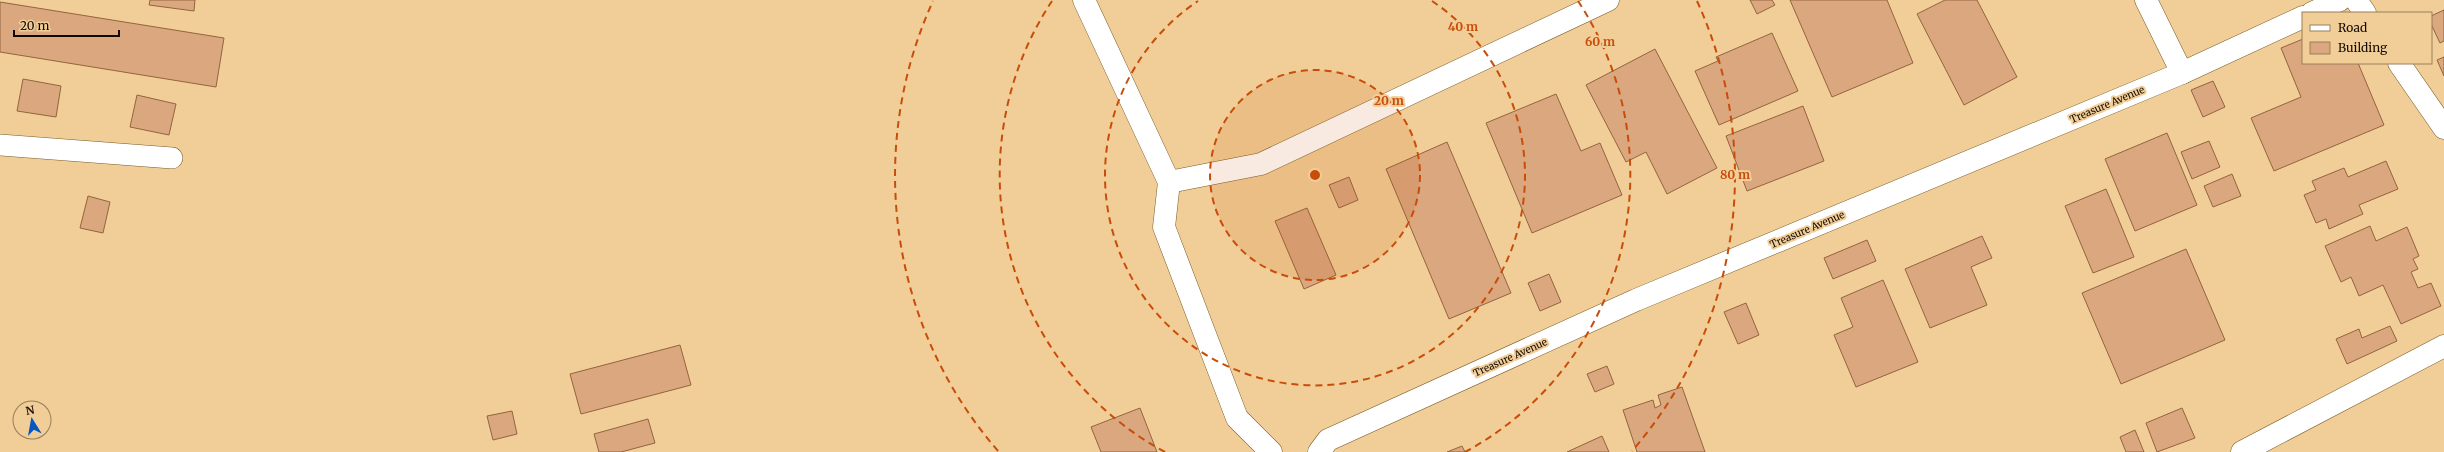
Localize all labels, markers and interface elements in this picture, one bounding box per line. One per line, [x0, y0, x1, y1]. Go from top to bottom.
scale bar [14, 12, 119, 38]
legend [2302, 12, 2432, 64]
text: 20 m [20, 18, 49, 33]
text: 40 m [1448, 19, 1478, 34]
text: Road [2338, 20, 2367, 35]
text: 60 m [1585, 34, 1615, 49]
text: Building [2338, 40, 2388, 55]
street label: Treasure Avenue [2068, 83, 2146, 126]
text: 20 m [1374, 93, 1404, 108]
text: 80 m [1720, 167, 1750, 182]
centre of rings [1308, 168, 1322, 182]
street label: Treasure Avenue [1768, 208, 1846, 251]
street label: Treasure Avenue [1471, 335, 1549, 380]
north arrow [12, 400, 52, 440]
text: N [24, 402, 36, 418]

